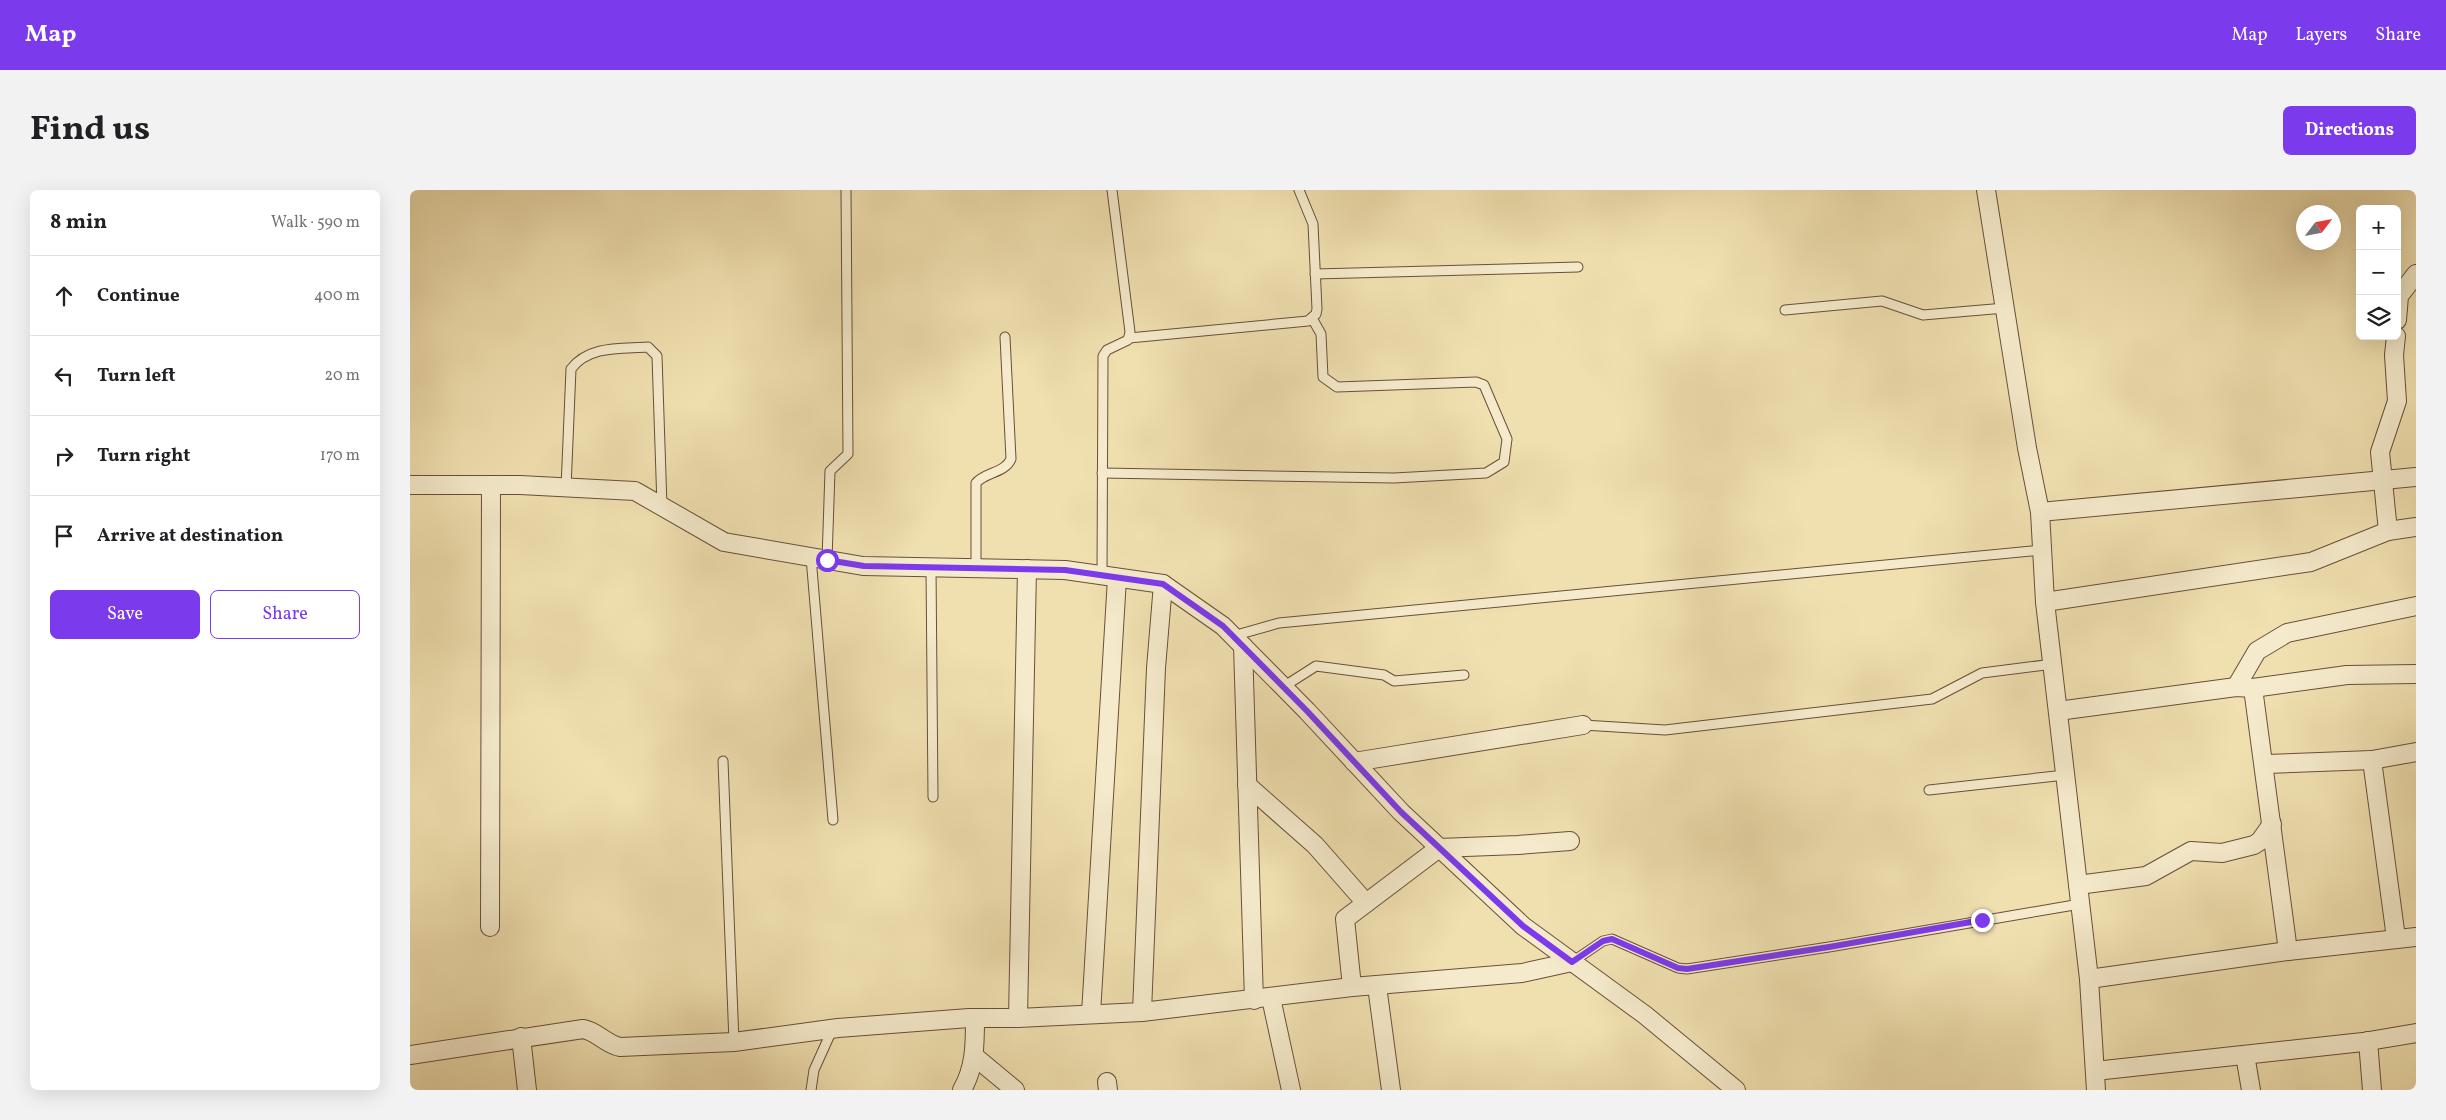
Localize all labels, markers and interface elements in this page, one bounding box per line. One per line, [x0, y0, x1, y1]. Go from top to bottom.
text: Map [25, 18, 76, 52]
text: Map [2231, 23, 2267, 48]
text: Layers [2295, 23, 2347, 48]
text: Share [2375, 23, 2421, 48]
text: Find us [30, 106, 150, 154]
button: Directions [2283, 106, 2416, 155]
north arrow [2296, 205, 2341, 250]
map controls [2356, 205, 2401, 340]
button: + [2356, 205, 2401, 250]
text: 8 min [50, 208, 107, 237]
text: Walk · 590 m [271, 212, 360, 234]
button: − [2356, 250, 2401, 295]
icon: ahead [50, 282, 78, 310]
text: Continue [97, 283, 180, 309]
text: 400 m [314, 285, 360, 307]
button: layers [2356, 295, 2401, 340]
icon: left [50, 362, 78, 390]
text: Turn left [97, 363, 176, 389]
text: 20 m [325, 365, 360, 387]
icon: right [50, 442, 78, 470]
text: Turn right [97, 443, 190, 469]
text: 170 m [320, 445, 360, 467]
icon: arrive [50, 522, 78, 550]
text: Arrive at destination [97, 523, 283, 549]
route start [816, 549, 839, 572]
button: Save [50, 590, 200, 639]
button: Share [210, 590, 360, 639]
route end [1971, 909, 1994, 932]

